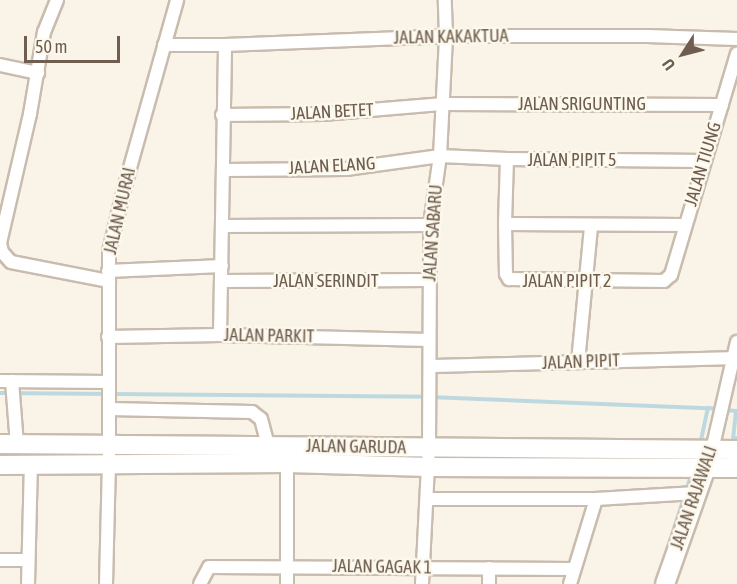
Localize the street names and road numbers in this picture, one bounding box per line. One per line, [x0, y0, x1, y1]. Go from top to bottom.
street label: JALAN KAKAKTUA [393, 25, 509, 49]
street label: JALAN SRIGUNTING [518, 93, 646, 115]
street label: JALAN BETET [290, 99, 374, 125]
street label: JALAN TIUNG [680, 119, 726, 209]
street label: JALAN PIPIT 5 [527, 149, 617, 171]
street label: JALAN ELANG [288, 153, 376, 179]
street label: JALAN MURAI [100, 165, 140, 257]
street label: JALAN SABARU [419, 184, 447, 282]
street label: JALAN SERINDIT [273, 270, 379, 292]
street label: JALAN PIPIT 2 [522, 270, 612, 292]
street label: JALAN PARKIT [223, 324, 315, 348]
street label: JALAN PIPIT [542, 350, 620, 374]
street label: JALAN GARUDA [306, 435, 406, 459]
street label: JALAN RAJAWALI [666, 443, 722, 553]
street label: JALAN GAGAK 1 [332, 555, 432, 579]

